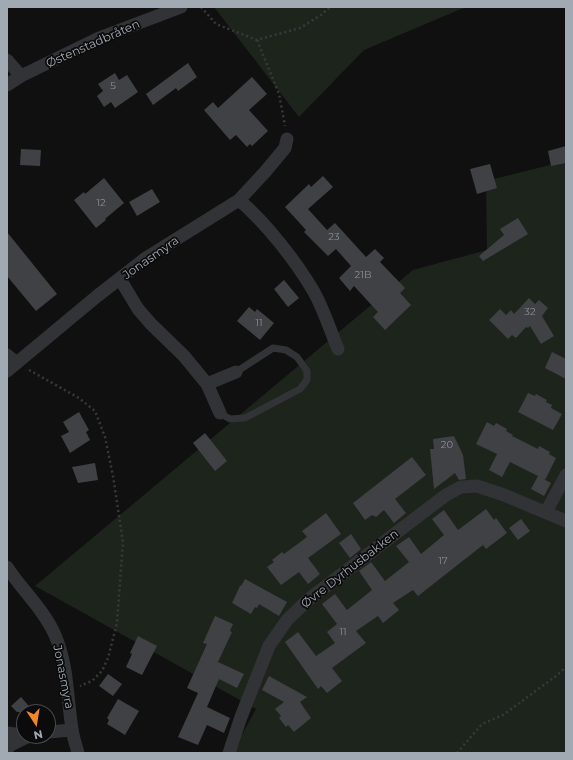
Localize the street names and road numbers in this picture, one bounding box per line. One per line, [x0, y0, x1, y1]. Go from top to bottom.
street label: Østenstadbråten [44, 17, 142, 71]
street label: Jonasmyra [120, 233, 182, 283]
street label: Øvre Dyrhusbakken [299, 527, 401, 611]
street label: Jonasmyra [50, 644, 76, 710]

